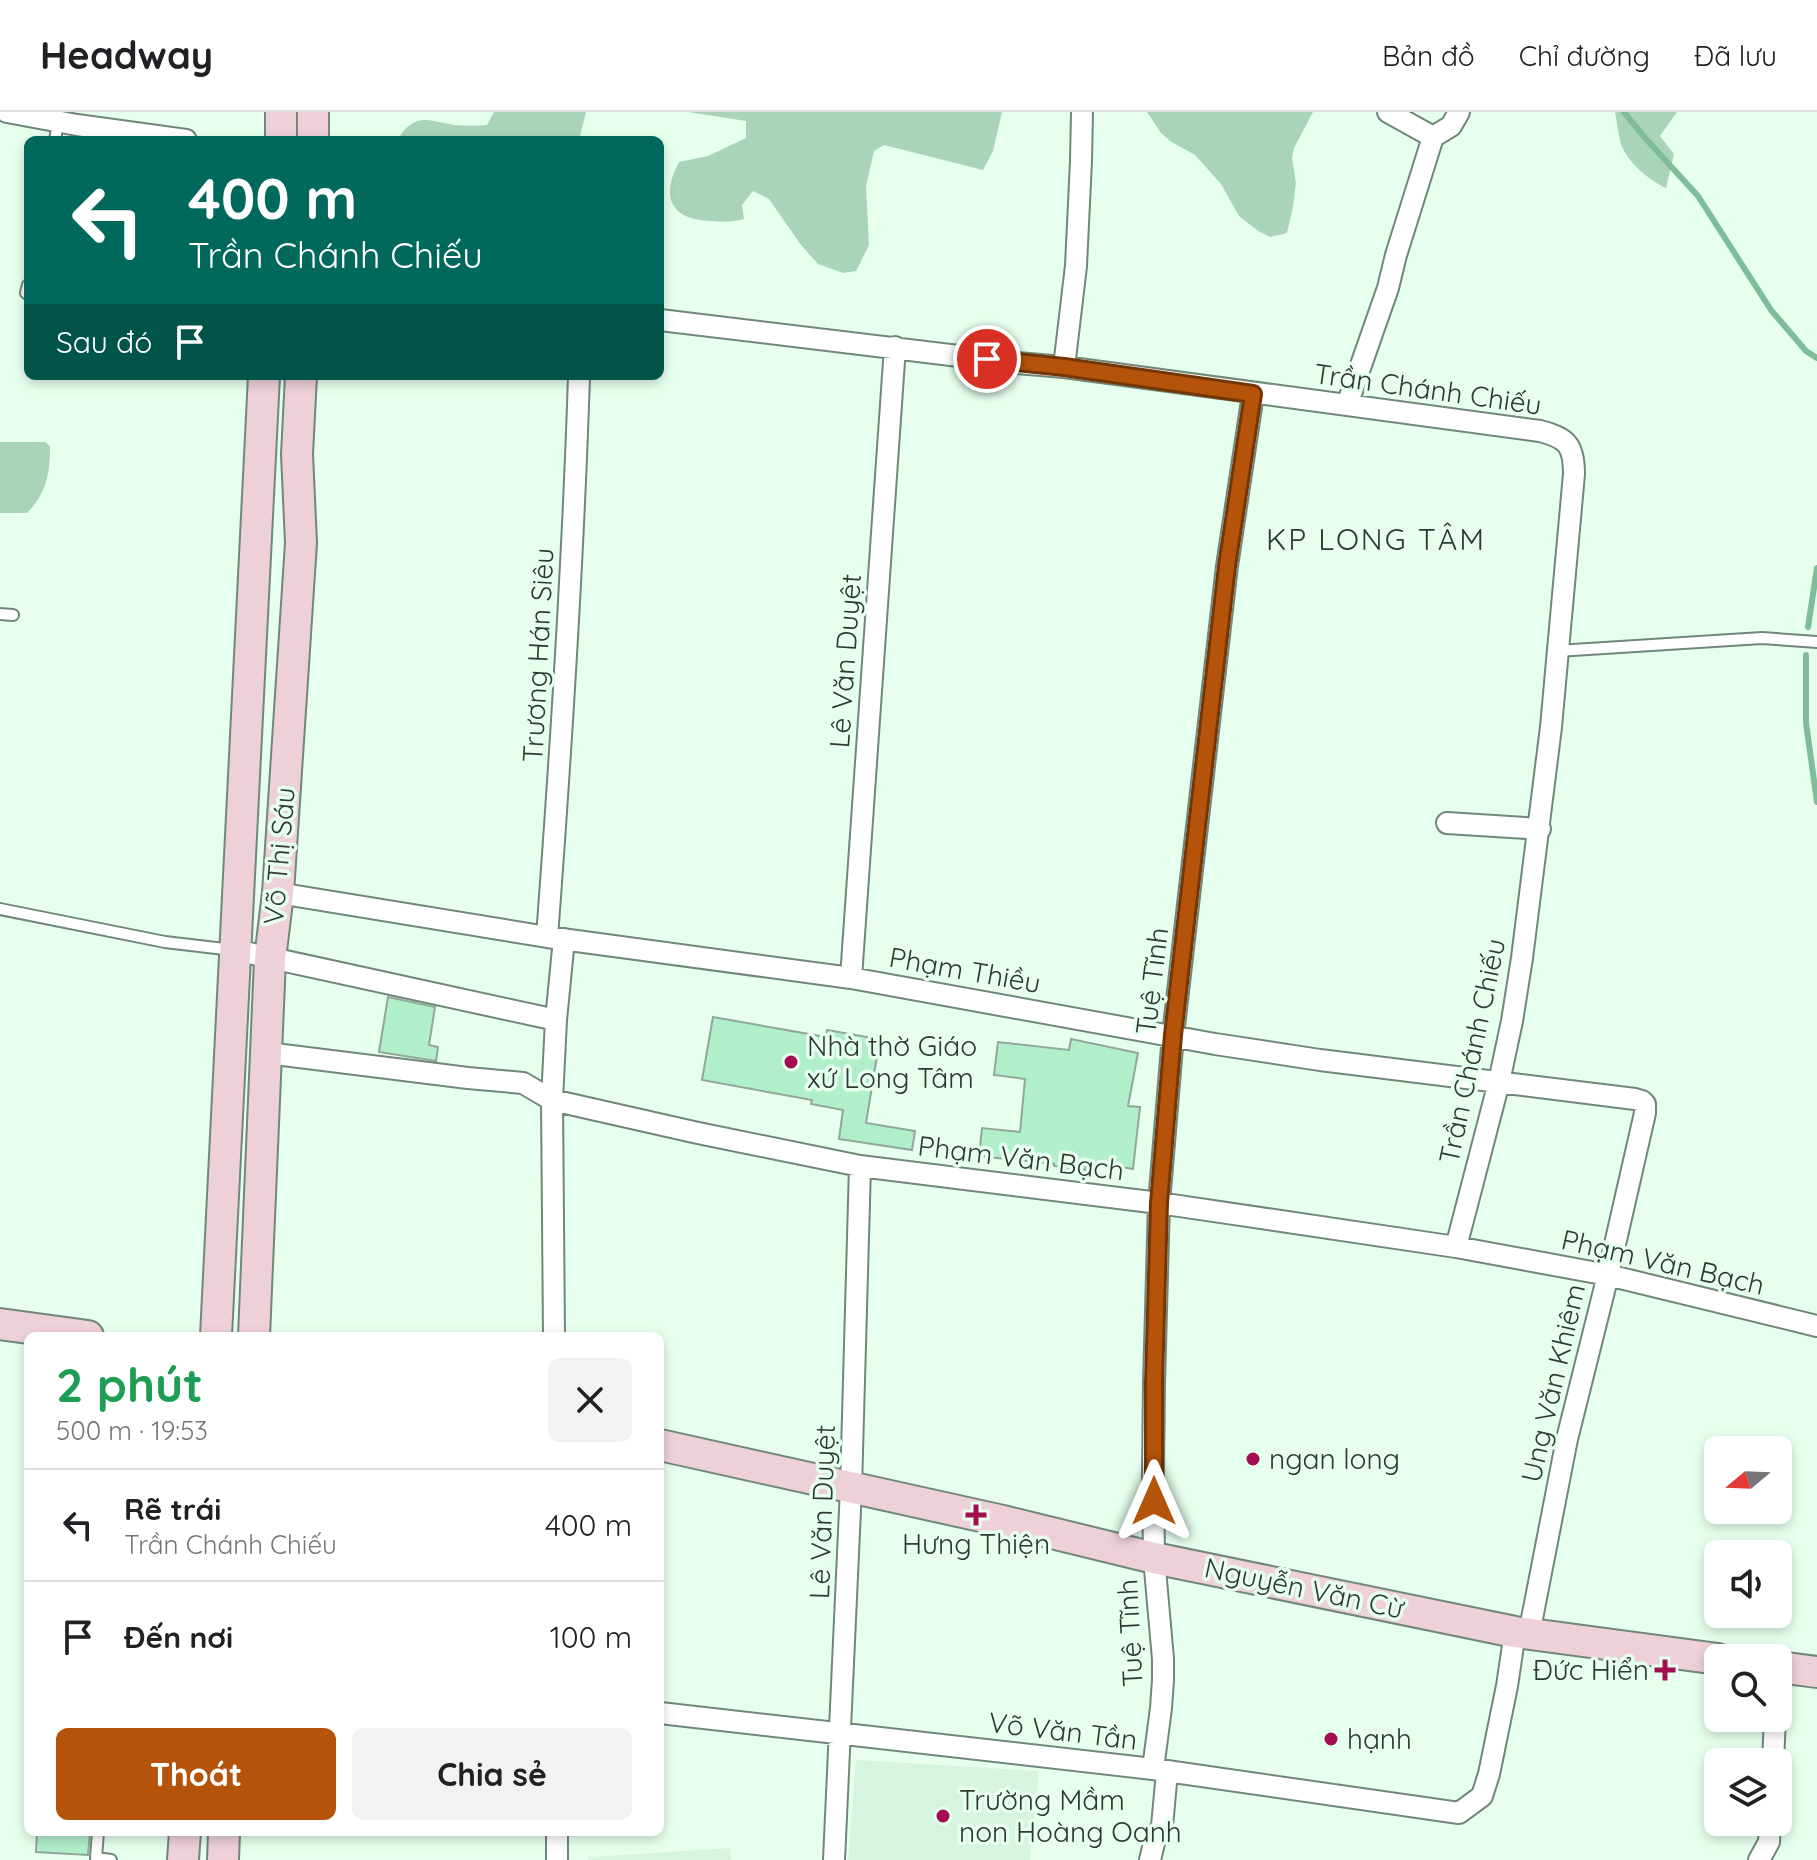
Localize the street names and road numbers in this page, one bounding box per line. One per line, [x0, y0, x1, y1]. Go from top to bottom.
street label: Trần Chánh Chiếu [1312, 355, 1544, 422]
street label: Trương Hán Siêu [514, 547, 561, 763]
street label: Lê Văn Duyệt [821, 573, 868, 749]
street label: Võ Thị Sáu [255, 786, 302, 926]
street label: Tuệ Tĩnh [1128, 925, 1175, 1037]
street label: Trần Chánh Chiếu [1431, 935, 1512, 1167]
street label: Phạm Thiều [887, 939, 1044, 1000]
street label: Phạm Văn Bạch [916, 1127, 1126, 1188]
street label: Phạm Văn Bạch [1558, 1221, 1768, 1302]
street label: Ung Văn Khiêm [1513, 1280, 1592, 1485]
street label: Lê Văn Duyệt [801, 1424, 842, 1600]
street label: Nguyễn Văn Cừ [1202, 1549, 1408, 1626]
street label: Tuệ Tĩnh [1109, 1578, 1150, 1688]
street label: Võ Văn Tần [987, 1704, 1139, 1757]

